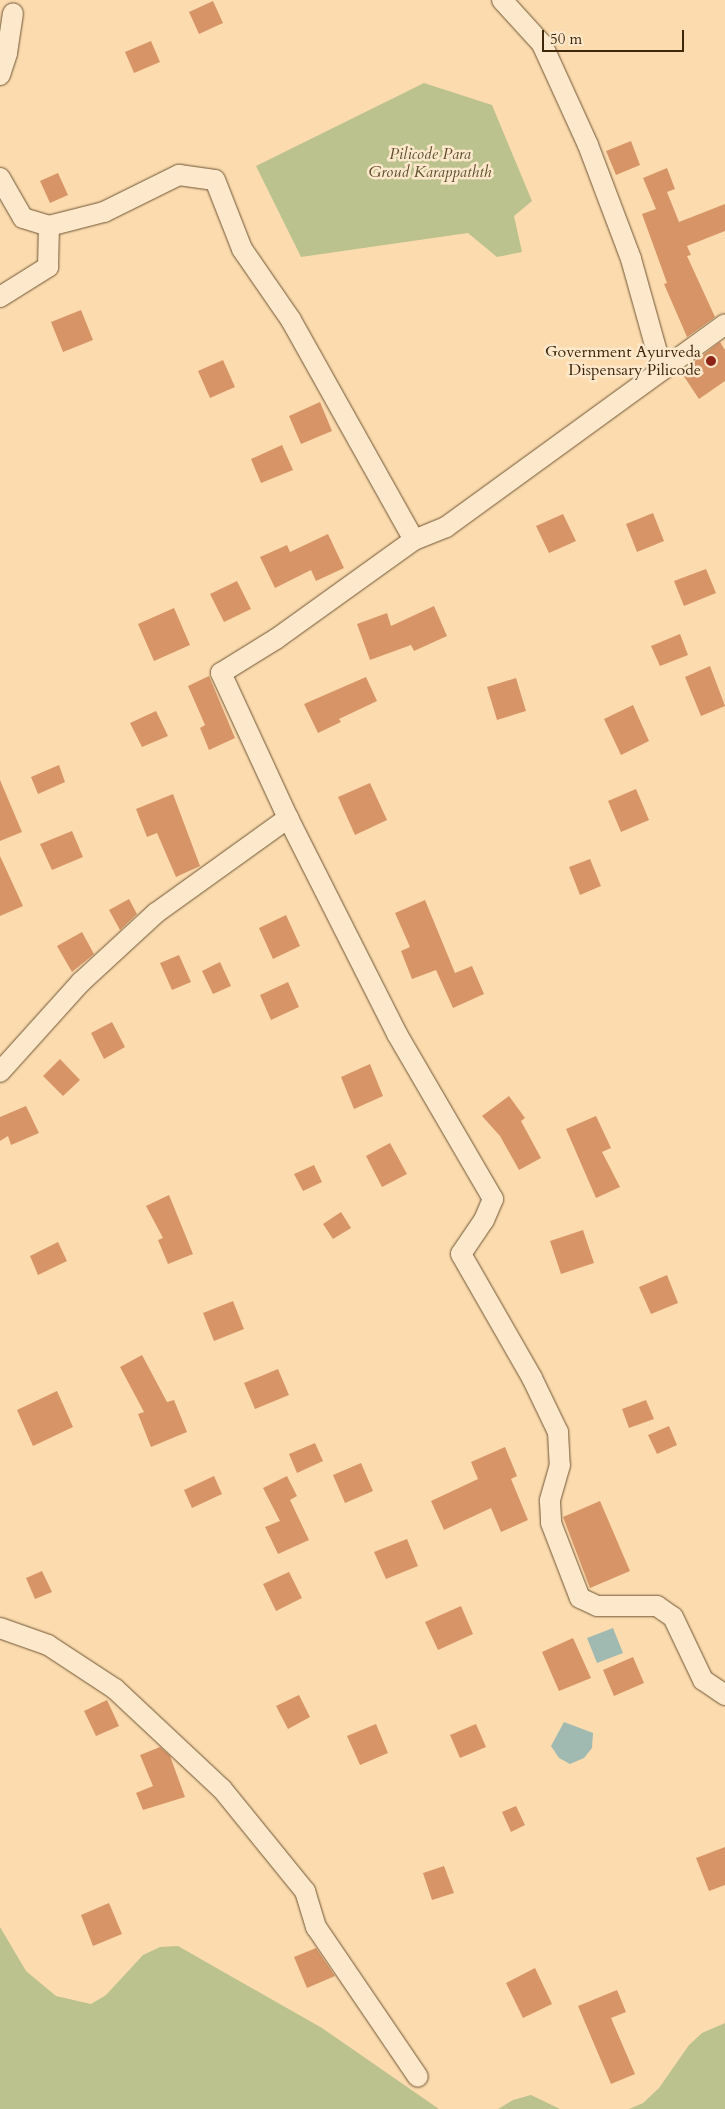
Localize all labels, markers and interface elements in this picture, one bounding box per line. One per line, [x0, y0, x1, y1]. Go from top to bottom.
scale bar [545, 20, 688, 52]
text: 50 m [550, 29, 582, 49]
park label: Pilicode Para Groud Karappathth [369, 144, 491, 182]
place label: Government Ayurveda Dispensary Pilicode [545, 342, 701, 380]
marker: Government Ayurveda Dispensary Pilicode [705, 355, 717, 367]

